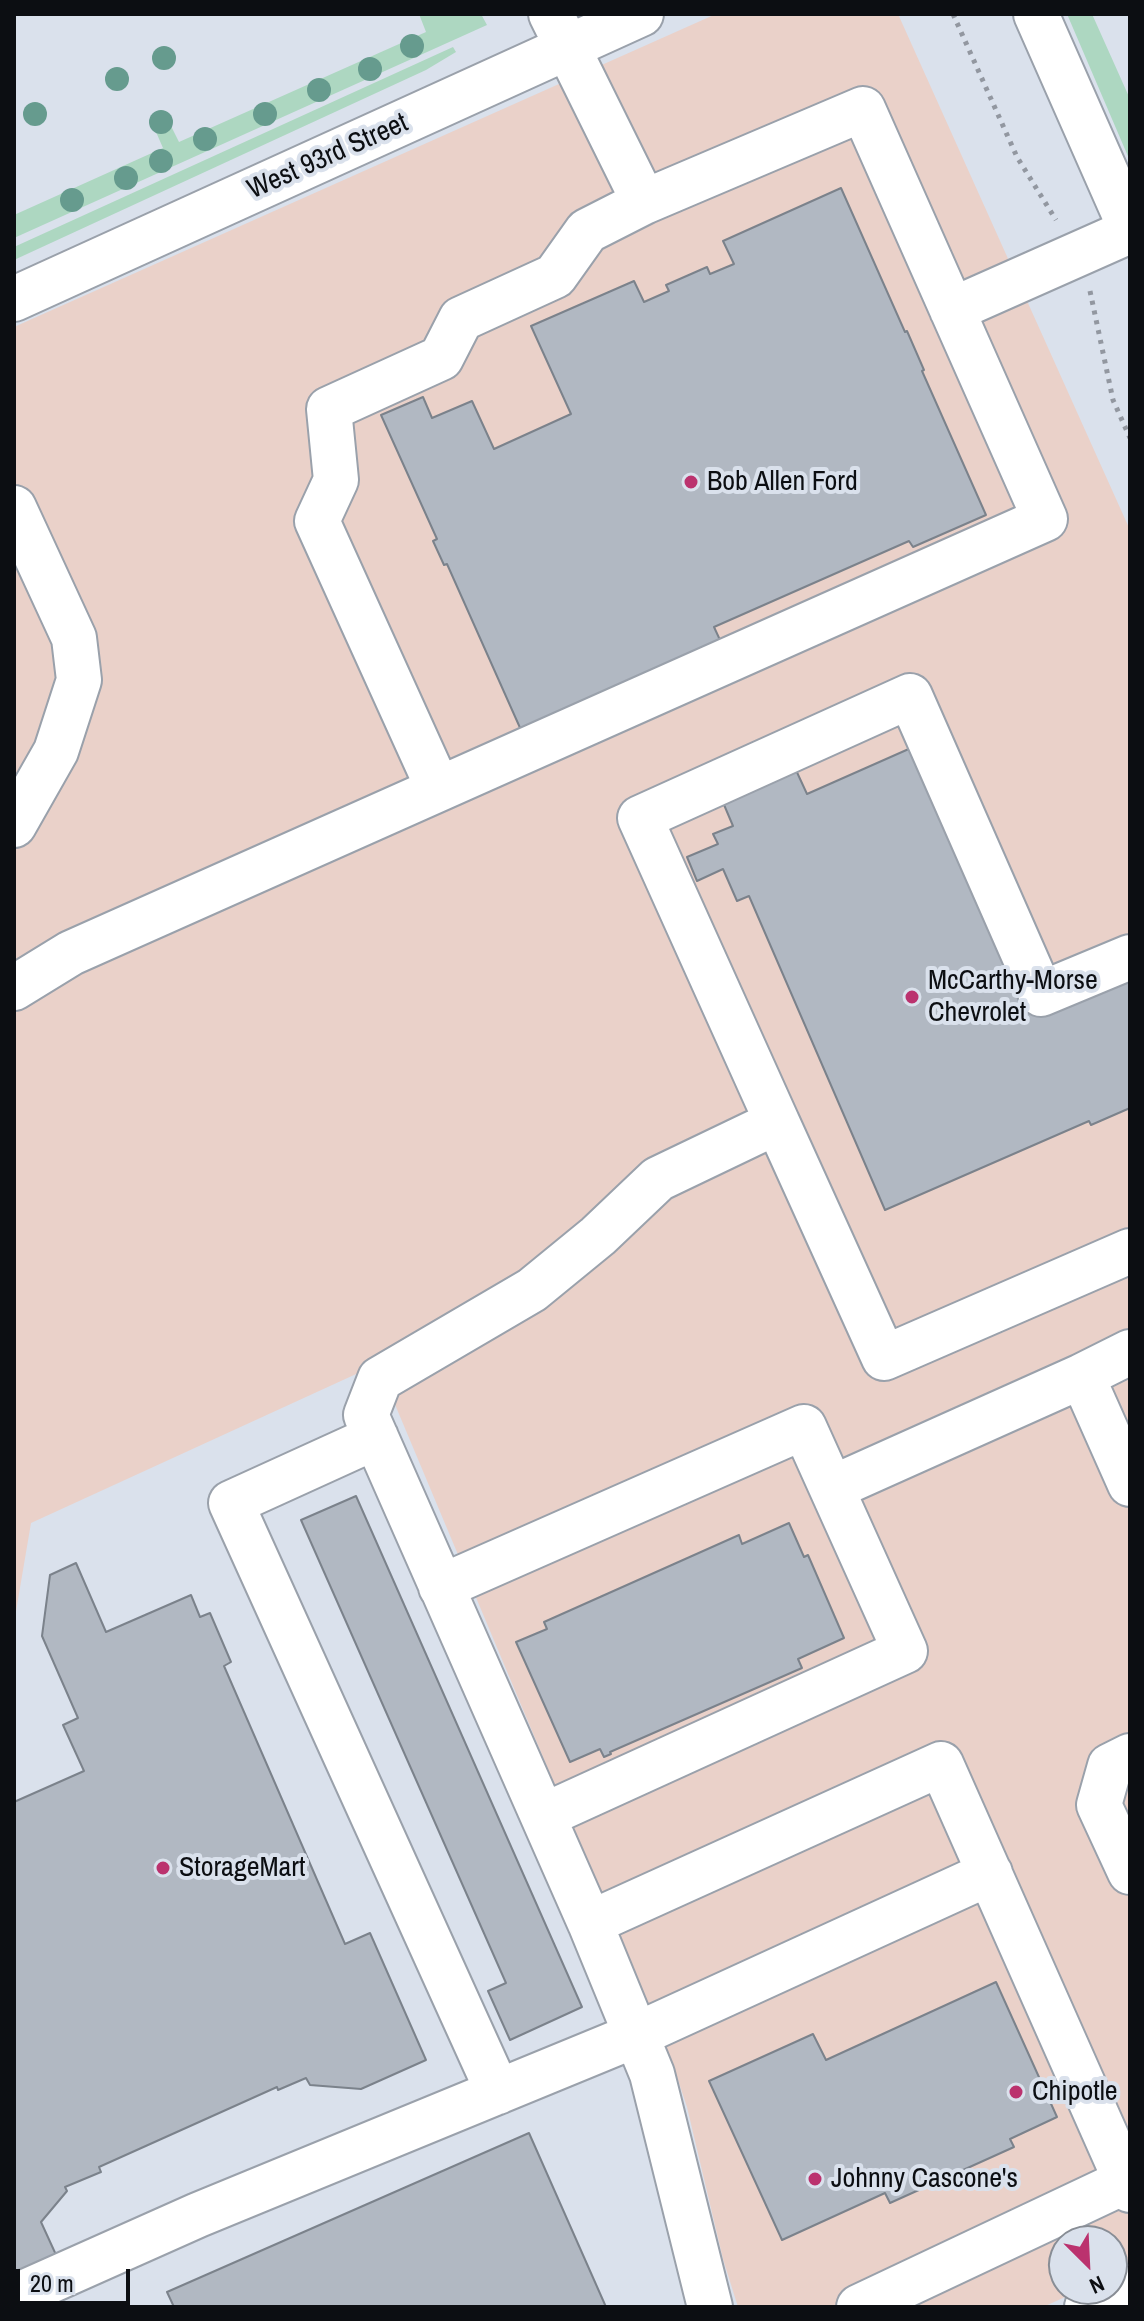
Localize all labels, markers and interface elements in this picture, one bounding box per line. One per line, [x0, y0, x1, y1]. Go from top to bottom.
street label: West 93rd Street [243, 107, 413, 207]
place label: Bob Allen Ford [707, 465, 858, 499]
marker: Bob Allen Ford [682, 473, 700, 491]
place label: McCarthy-Morse Chevrolet [928, 964, 1098, 1030]
marker: McCarthy-Morse Chevrolet [903, 988, 921, 1006]
place label: StorageMart [179, 1851, 305, 1885]
marker: StorageMart [154, 1859, 172, 1877]
place label: Chipotle [1032, 2075, 1118, 2109]
marker: Chipotle [1007, 2083, 1025, 2101]
place label: Johnny Cascone's [831, 2162, 1018, 2196]
marker: Johnny Cascone's [806, 2170, 824, 2188]
north arrow [1048, 2225, 1128, 2305]
scale bar [20, 2253, 134, 2303]
text: 20 m [30, 2267, 74, 2299]
text: N [1085, 2269, 1109, 2301]

